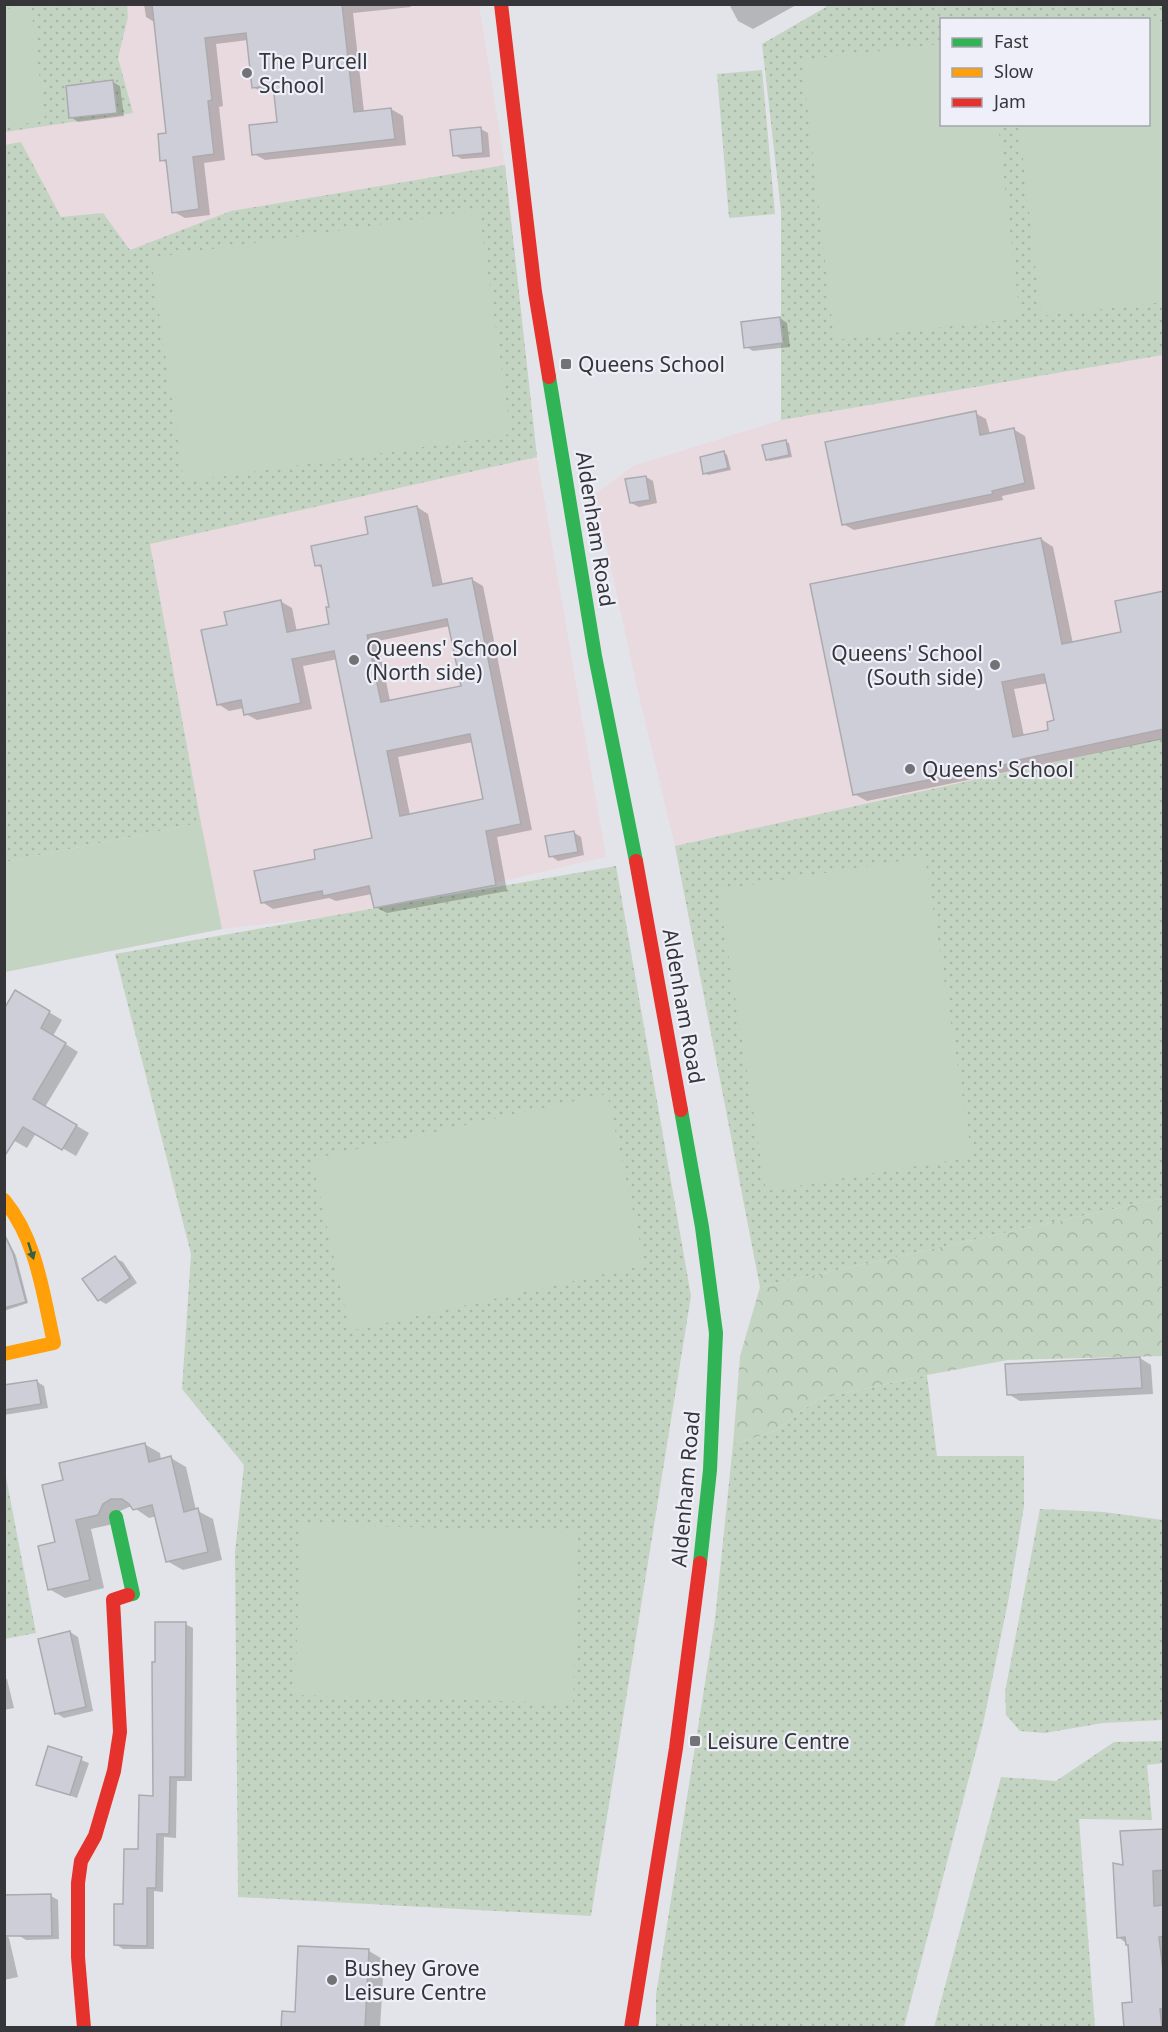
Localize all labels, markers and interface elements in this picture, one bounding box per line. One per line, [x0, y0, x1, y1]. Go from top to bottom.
legend [940, 18, 1150, 126]
text: Fast [994, 29, 1029, 53]
place label: The Purcell School [259, 47, 368, 99]
text: Slow [994, 59, 1033, 83]
marker: The Purcell School [240, 66, 254, 80]
text: Jam [992, 89, 1026, 113]
place label: Queens School [578, 350, 725, 378]
marker: Queens School [559, 357, 573, 371]
street label: Aldenham Road [570, 449, 622, 609]
place label: Queens' School (North side) [366, 634, 518, 686]
place label: Queens' School (South side) [831, 639, 983, 691]
marker: Queens' School (North side) [347, 653, 361, 667]
marker: Queens' School (South side) [988, 658, 1002, 672]
place label: Queens' School [922, 755, 1074, 783]
marker: Queens' School [903, 762, 917, 776]
street label: Aldenham Road [657, 926, 711, 1086]
one-way arrow [26, 1242, 36, 1260]
street label: Aldenham Road [664, 1410, 706, 1568]
place label: Leisure Centre [707, 1727, 850, 1755]
marker: Leisure Centre [688, 1734, 702, 1748]
place label: Bushey Grove Leisure Centre [344, 1954, 487, 2006]
marker: Bushey Grove Leisure Centre [325, 1973, 339, 1987]

